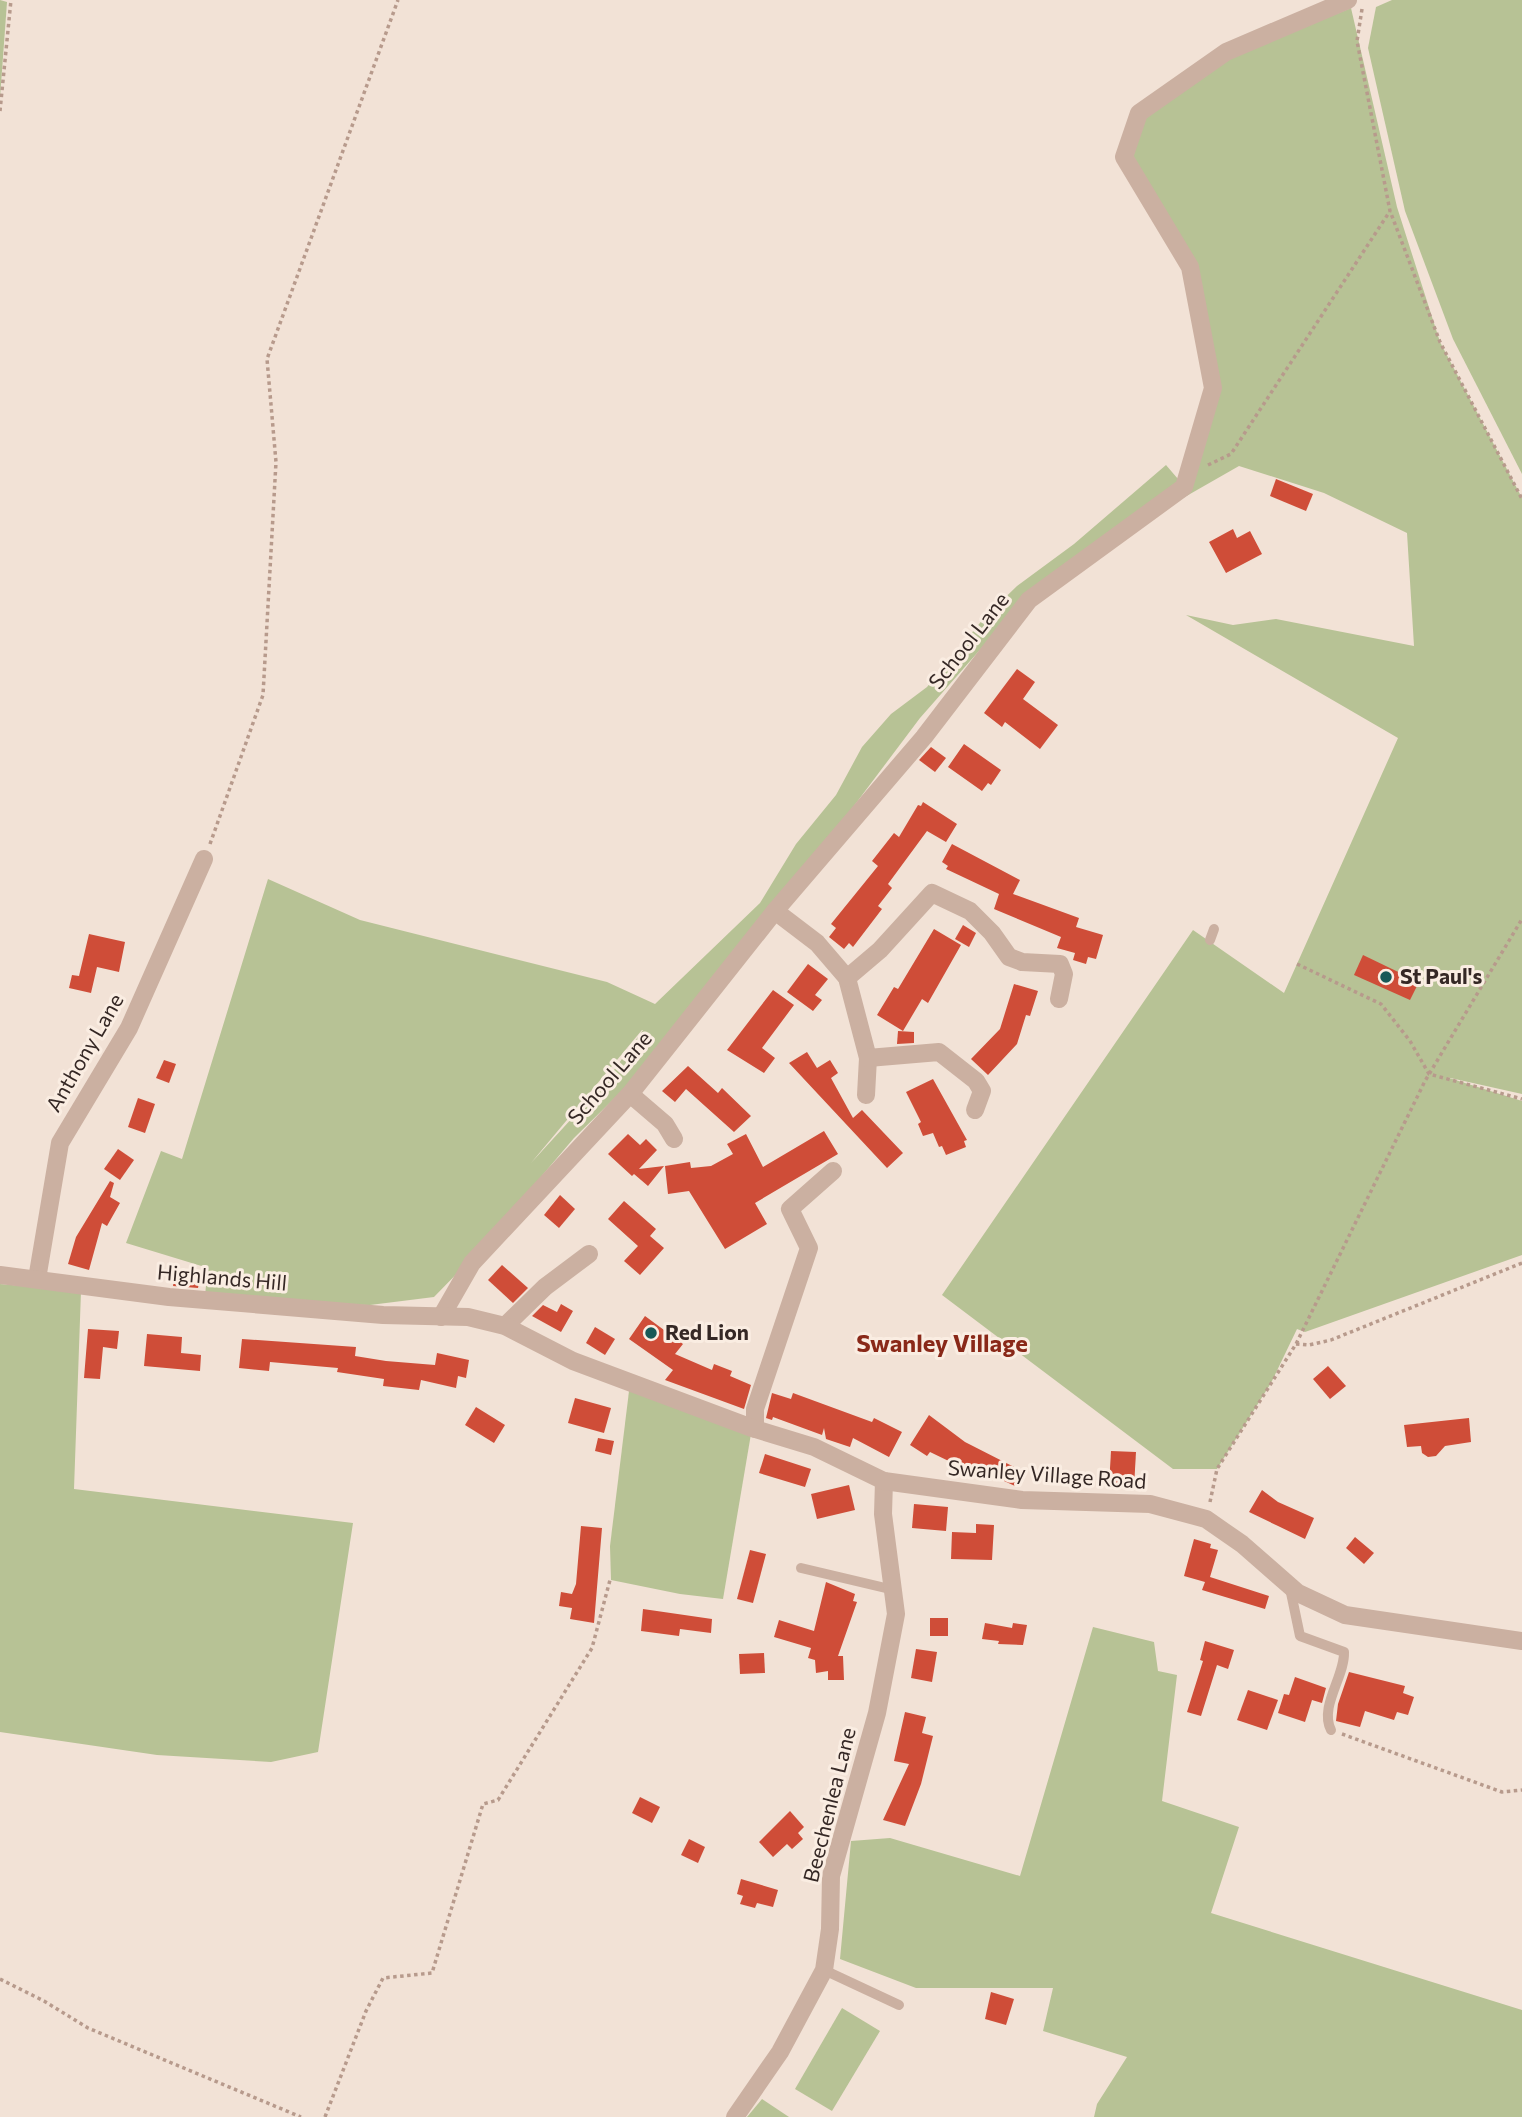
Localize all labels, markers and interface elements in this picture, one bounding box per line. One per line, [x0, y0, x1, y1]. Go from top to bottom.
street label: School Lane [922, 587, 1013, 693]
place label: St Paul's [1400, 963, 1482, 988]
marker: St Paul's [1378, 969, 1394, 985]
street label: Anthony Lane [40, 989, 128, 1116]
street label: School Lane [562, 1025, 656, 1129]
street label: Highlands Hill [156, 1258, 288, 1295]
place label: Red Lion [665, 1319, 749, 1344]
marker: Red Lion [643, 1325, 659, 1341]
district label: Swanley Village [856, 1328, 1028, 1357]
street label: Swanley Village Road [947, 1454, 1147, 1493]
street label: Beechenlea Lane [797, 1725, 860, 1885]

